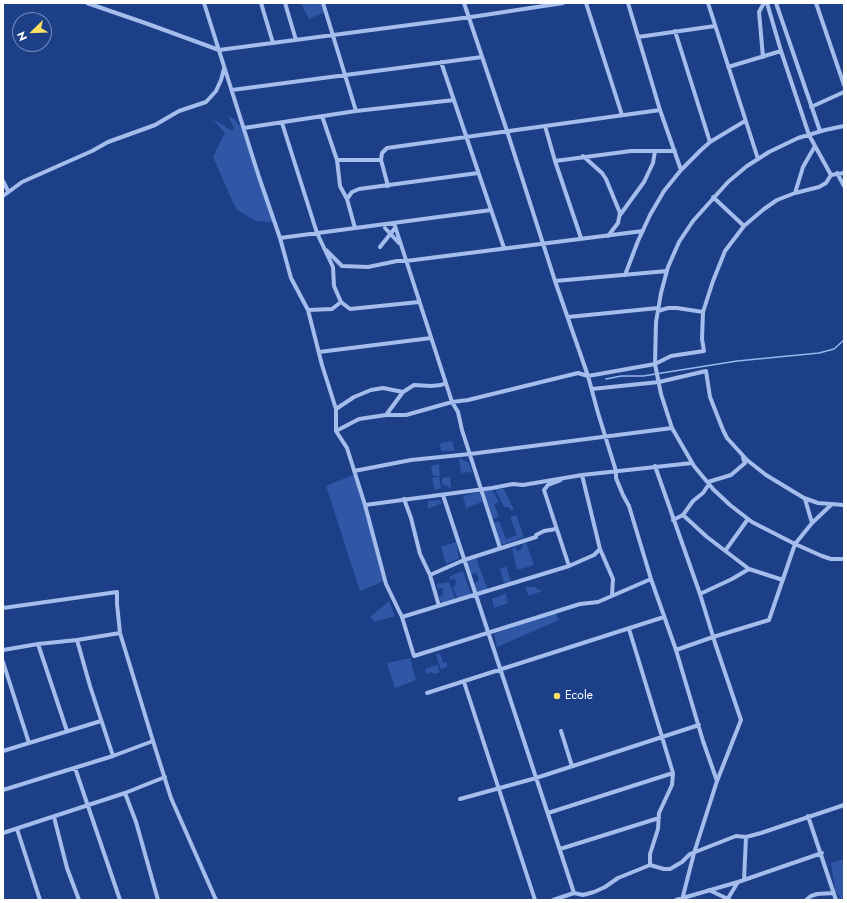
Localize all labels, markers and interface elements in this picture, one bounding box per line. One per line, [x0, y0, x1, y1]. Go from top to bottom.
north arrow [12, 12, 52, 52]
text: N [13, 29, 31, 43]
place label: Ecole [565, 689, 593, 703]
marker: Ecole [552, 691, 562, 701]

